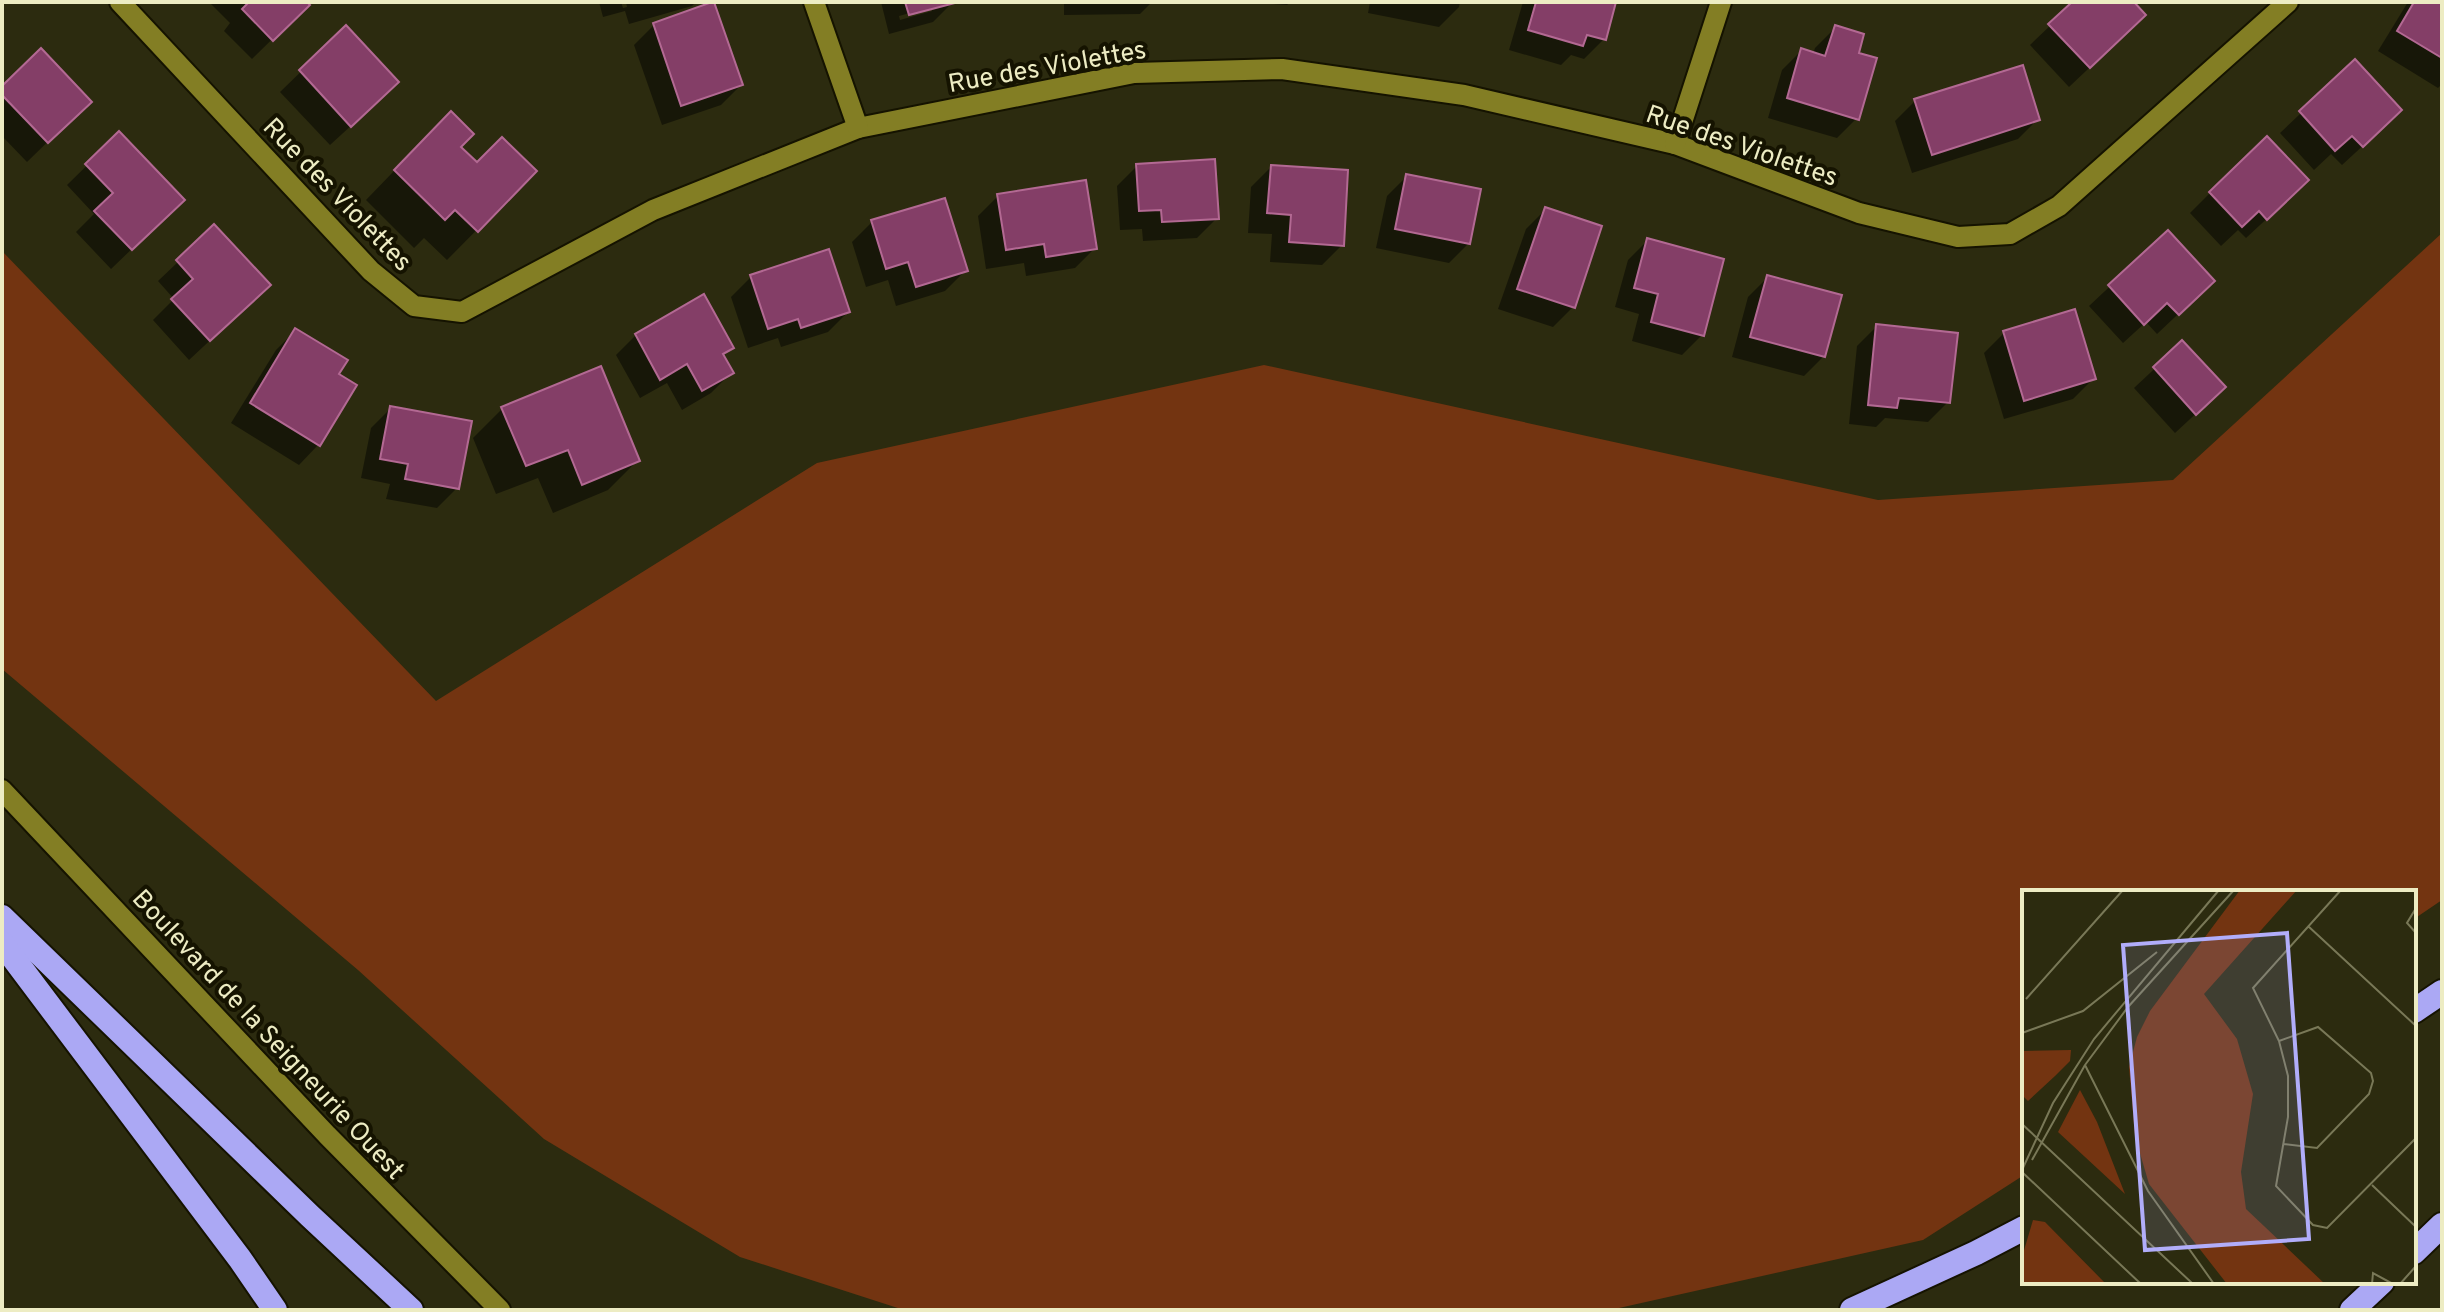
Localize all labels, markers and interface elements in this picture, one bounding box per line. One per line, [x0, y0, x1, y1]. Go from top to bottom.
street label: Rue des Violettes [946, 35, 1149, 102]
street label: Rue des Violettes [1641, 99, 1841, 196]
street label: Rue des Violettes [255, 112, 418, 279]
street label: Boulevard de la Seigneurie Ouest [124, 884, 411, 1188]
inset map [2022, 890, 2416, 1284]

